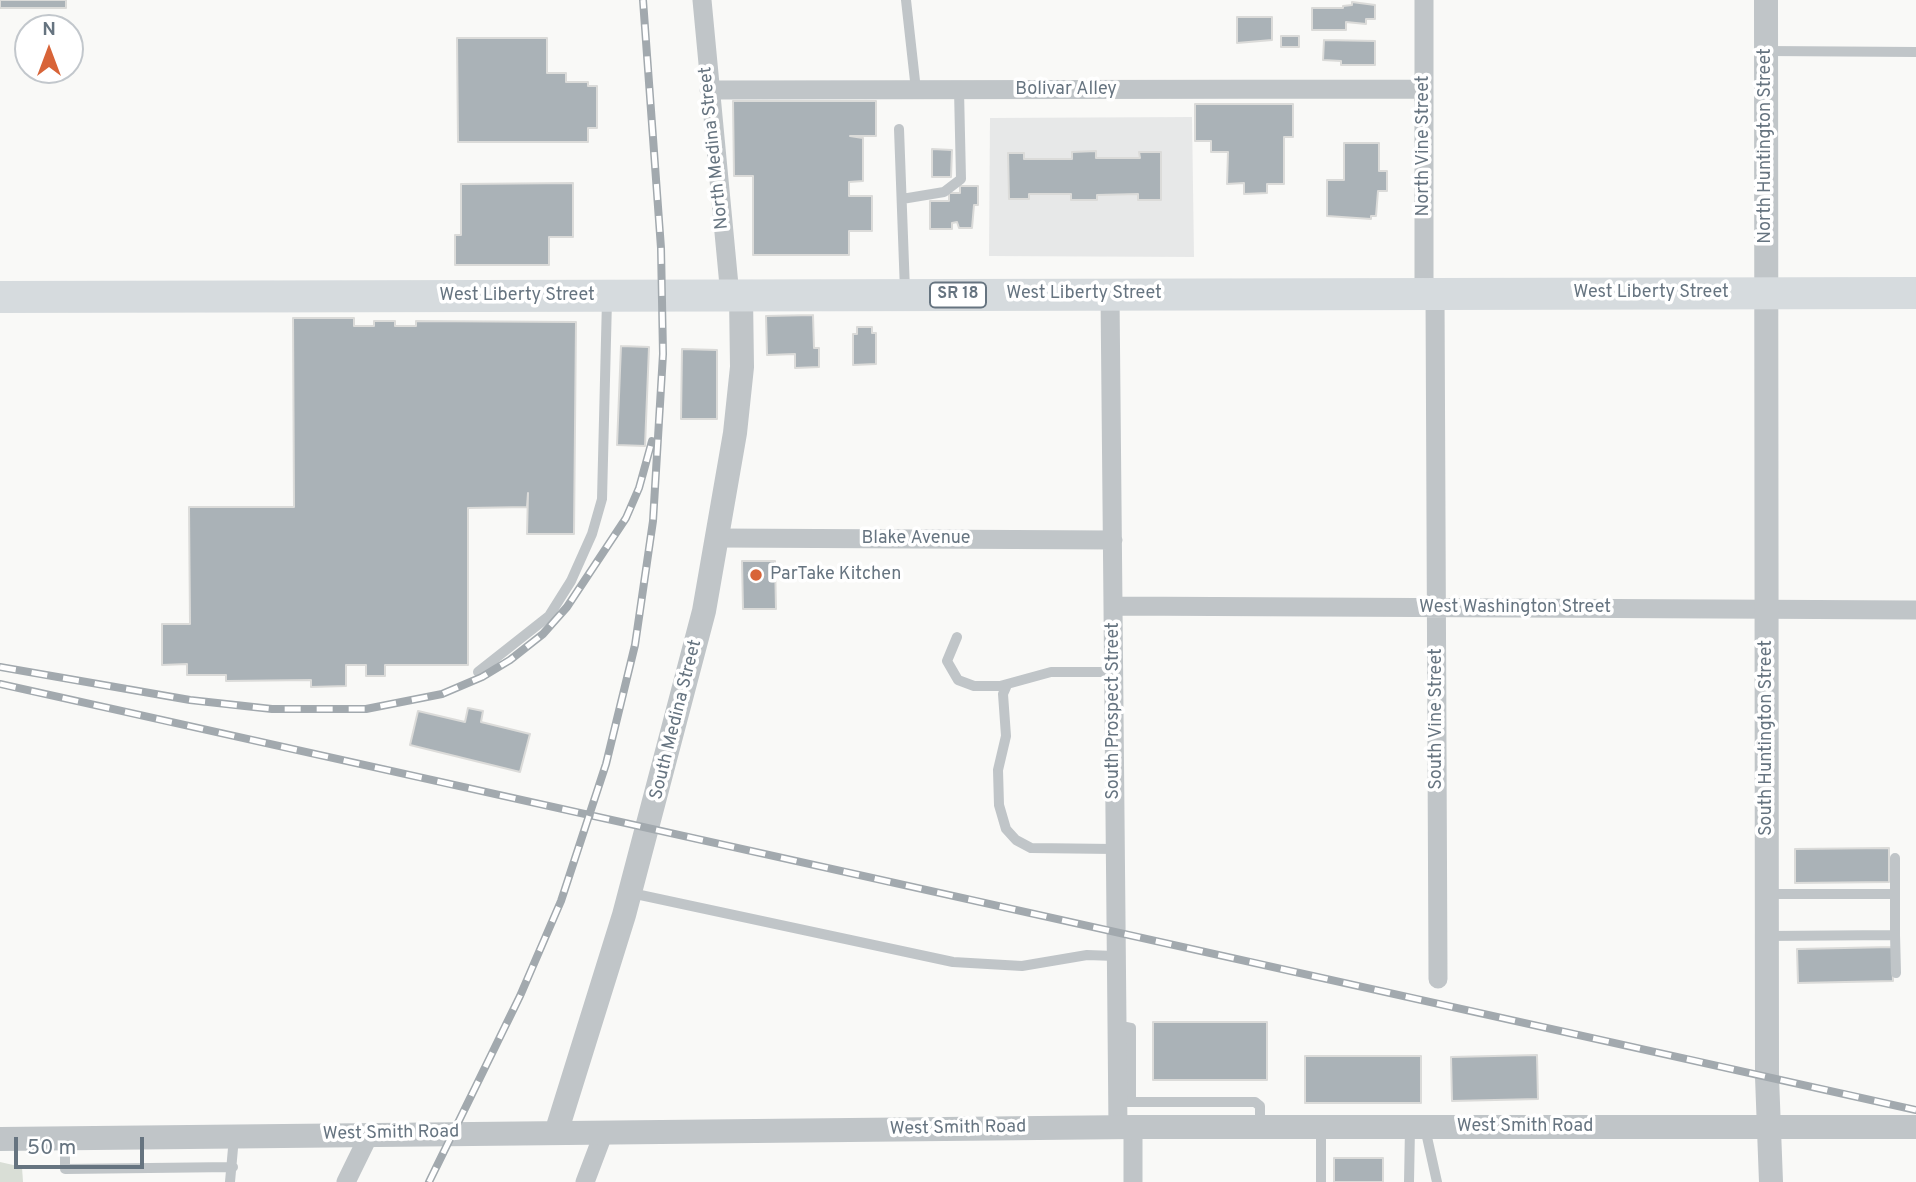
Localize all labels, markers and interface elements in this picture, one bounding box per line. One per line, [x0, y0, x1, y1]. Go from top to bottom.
north arrow [14, 14, 84, 84]
text: N [42, 18, 56, 42]
street label: North Huntington Street [1755, 48, 1777, 244]
street label: North Medina Street [696, 66, 734, 230]
street label: North Vine Street [1413, 76, 1435, 216]
street label: Bolivar Alley [1015, 79, 1117, 101]
road number: SR 18 [930, 282, 986, 308]
street label: West Liberty Street [1573, 282, 1729, 304]
street label: West Liberty Street [1006, 283, 1162, 305]
street label: West Liberty Street [439, 285, 595, 307]
street label: Blake Avenue [861, 528, 971, 550]
place label: ParTake Kitchen [770, 564, 901, 586]
marker: ParTake Kitchen [748, 567, 764, 583]
street label: West Washington Street [1419, 597, 1611, 619]
street label: South Prospect Street [1103, 622, 1125, 800]
street label: South Medina Street [647, 638, 707, 802]
street label: South Huntington Street [1756, 640, 1778, 836]
street label: South Vine Street [1426, 648, 1448, 790]
street label: West Smith Road [1457, 1116, 1593, 1138]
street label: West Smith Road [890, 1117, 1026, 1141]
scale bar [18, 1122, 147, 1166]
street label: West Smith Road [323, 1122, 459, 1146]
text: 50 m [27, 1135, 76, 1162]

